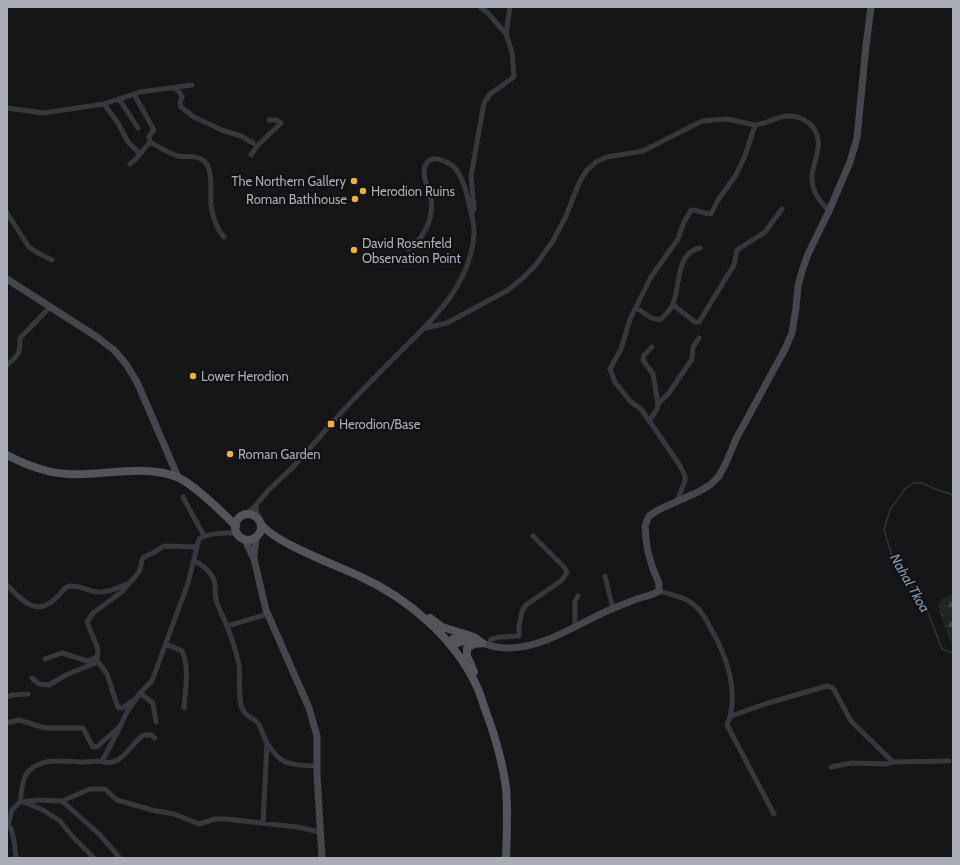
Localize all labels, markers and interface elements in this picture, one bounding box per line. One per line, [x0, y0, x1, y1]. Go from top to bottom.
place label: The Northern Gallery [232, 173, 346, 189]
marker: The Northern Gallery [349, 176, 359, 186]
place label: Herodion Ruins [371, 183, 456, 199]
marker: Herodion Ruins [358, 186, 368, 196]
place label: Roman Bathhouse [246, 191, 347, 207]
marker: Roman Bathhouse [350, 194, 360, 204]
place label: David Rosenfeld Observation Point [362, 235, 462, 266]
marker: David Rosenfeld Observation Point [349, 245, 359, 255]
place label: Lower Herodion [201, 368, 289, 384]
marker: Lower Herodion [188, 371, 198, 381]
place label: Herodion/Base [339, 416, 421, 432]
marker: Herodion/Base [326, 419, 336, 429]
place label: Roman Garden [238, 446, 321, 462]
marker: Roman Garden [225, 449, 235, 459]
water label: Nahal Tkoa [886, 550, 934, 616]

